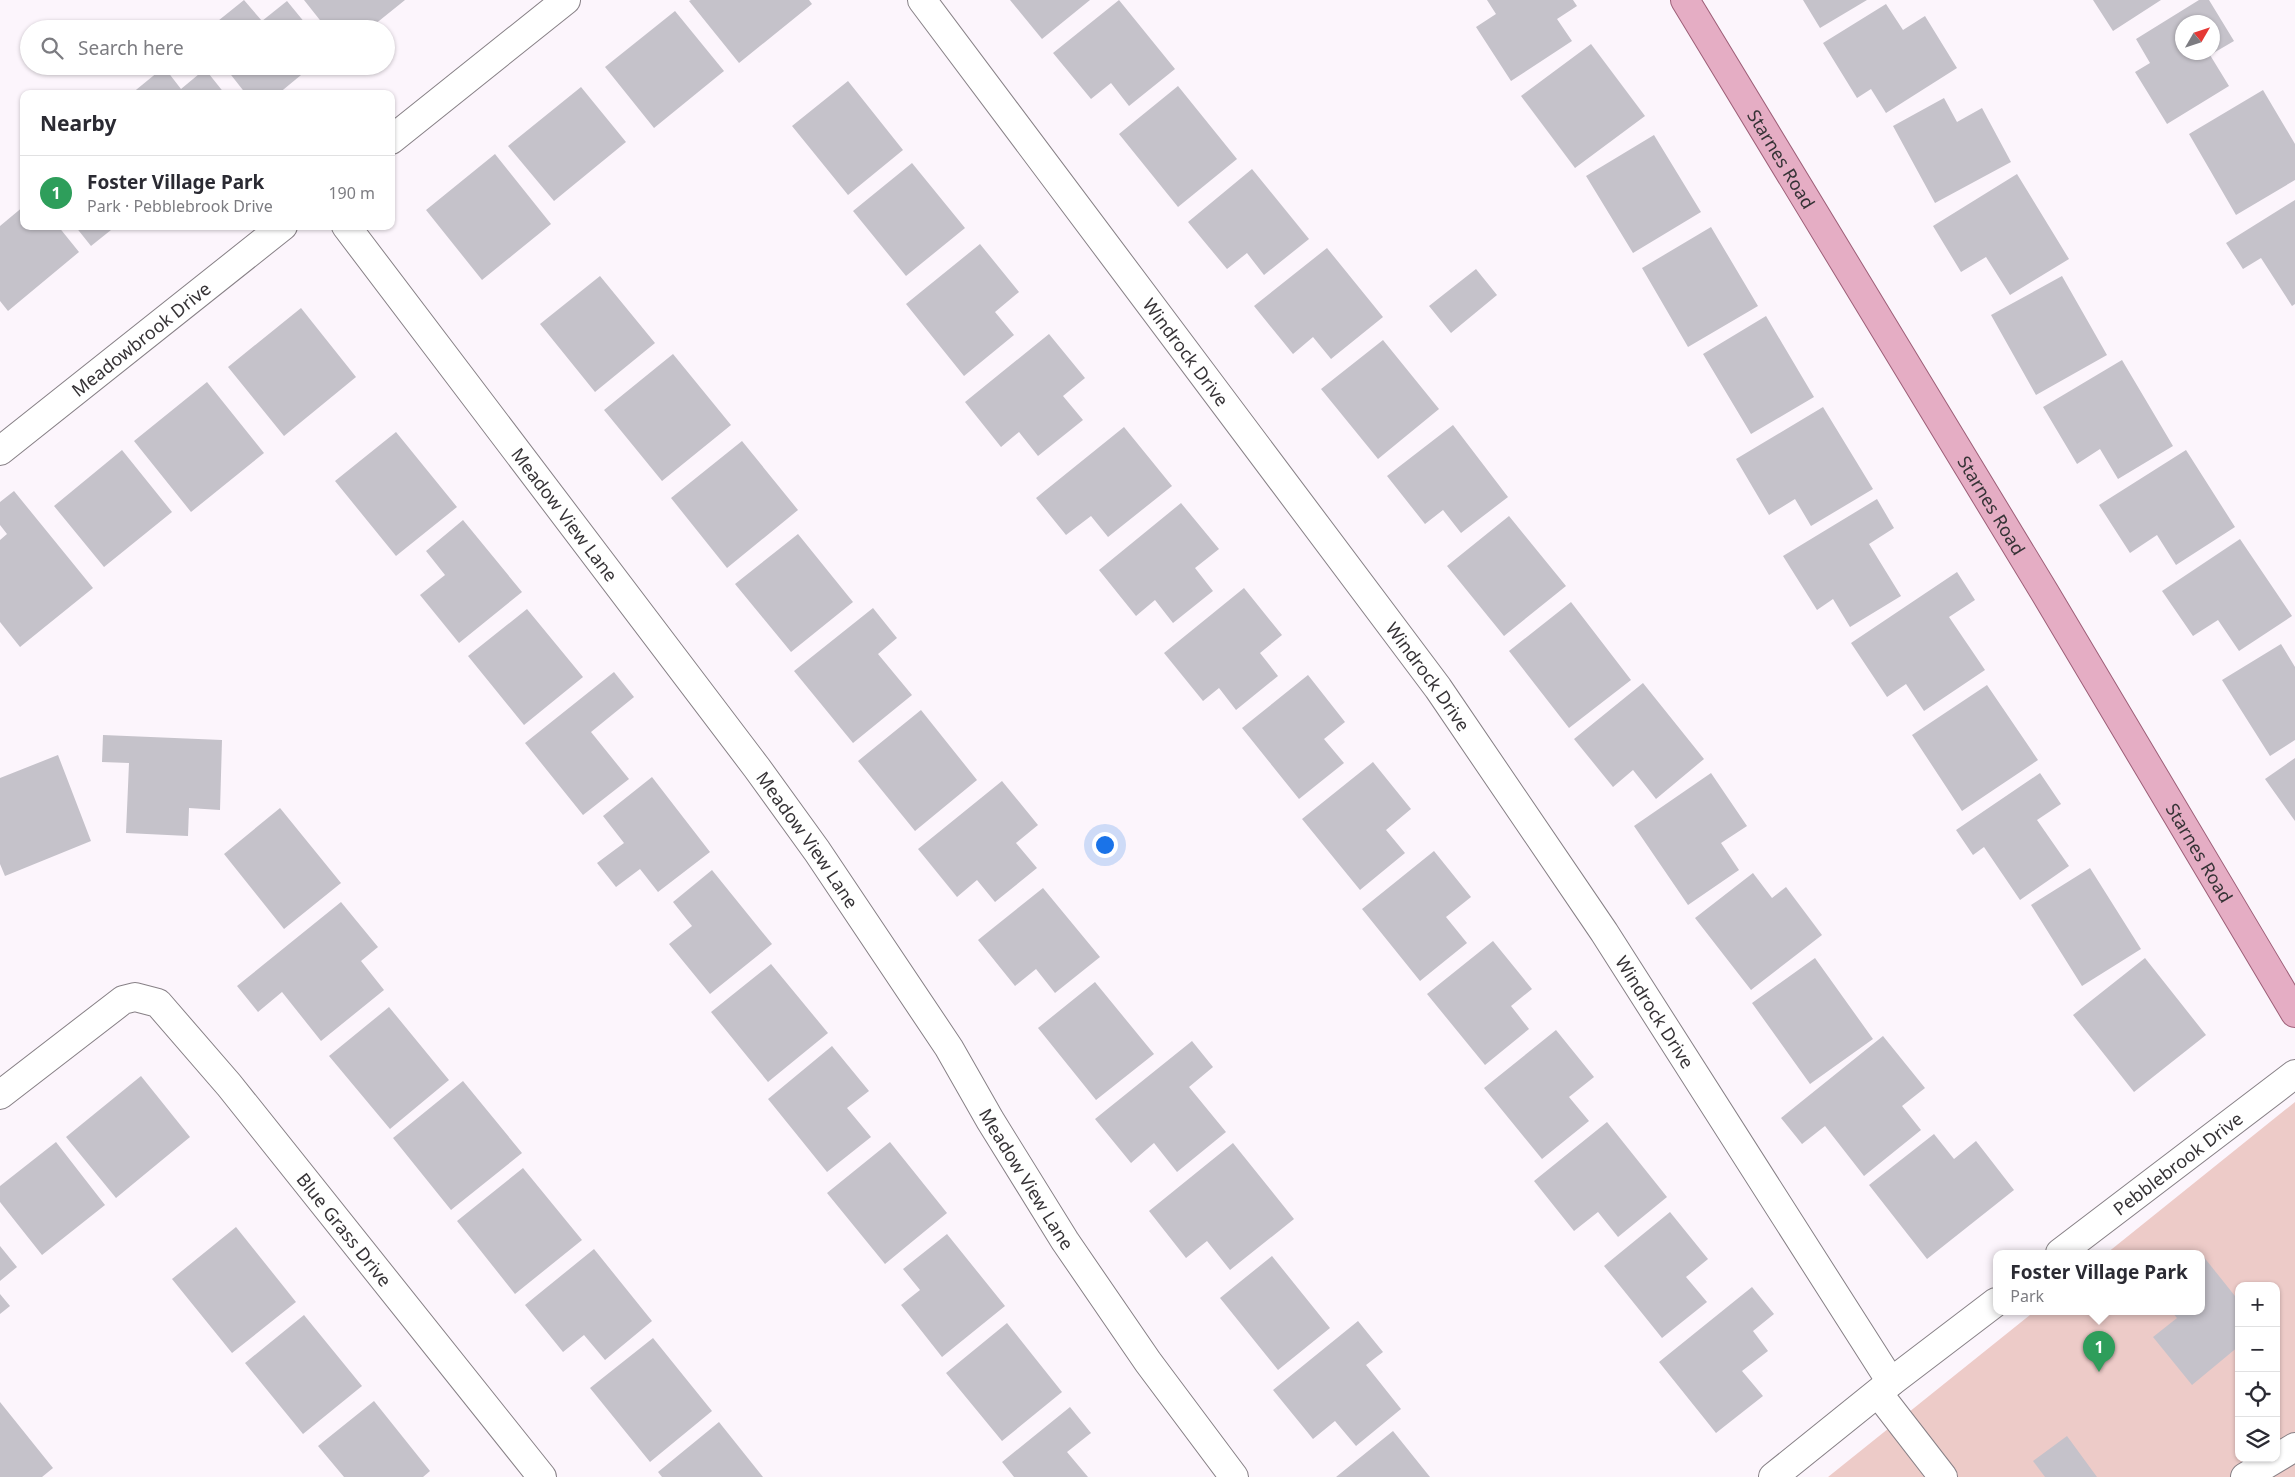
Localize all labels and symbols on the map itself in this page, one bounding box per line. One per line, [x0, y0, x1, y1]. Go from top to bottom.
north arrow [2175, 15, 2220, 60]
street label: Starnes Road [1742, 105, 1821, 213]
street label: Meadowbrook Drive [66, 276, 215, 402]
street label: Windrock Drive [1138, 293, 1234, 411]
street label: Meadow View Lane [506, 443, 623, 586]
street label: Starnes Road [1952, 451, 2031, 559]
street label: Windrock Drive [1381, 617, 1476, 736]
street label: Meadow View Lane [751, 766, 864, 913]
street label: Starnes Road [2161, 799, 2239, 907]
your location [1092, 832, 1118, 858]
street label: Windrock Drive [1610, 951, 1700, 1073]
street label: Meadow View Lane [974, 1104, 1079, 1254]
street label: Pebblebrook Drive [2108, 1106, 2247, 1220]
street label: Blue Grass Drive [292, 1168, 397, 1291]
pin: 1 [2083, 1331, 2115, 1372]

